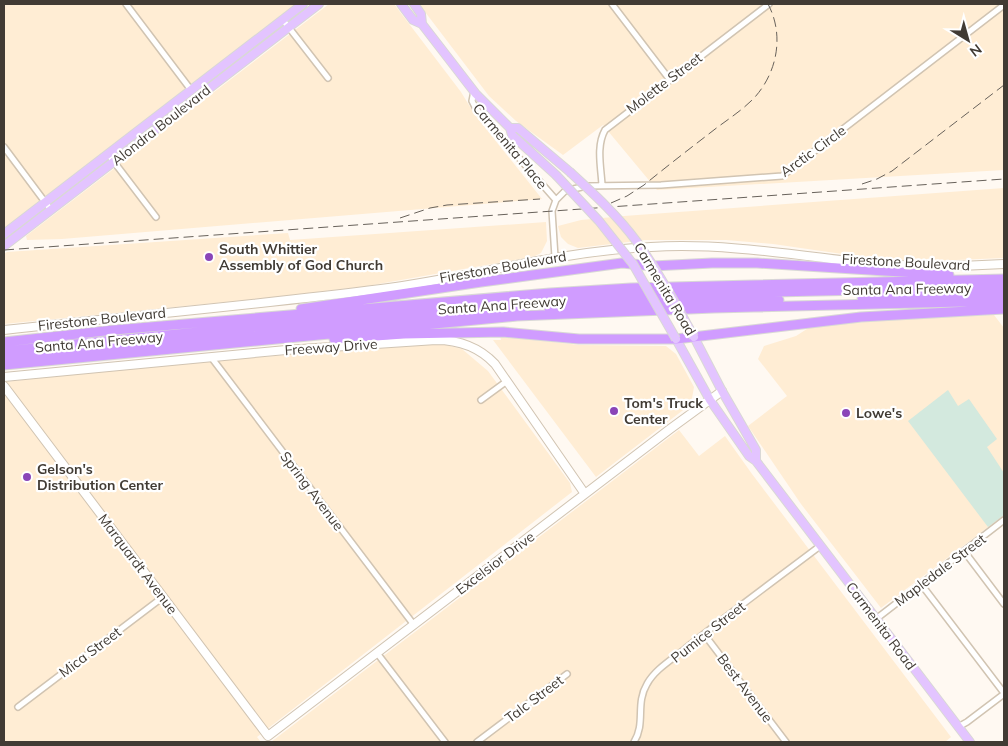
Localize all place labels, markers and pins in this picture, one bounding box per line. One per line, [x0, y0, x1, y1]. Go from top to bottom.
place label: South Whittier Assembly of God Church [219, 240, 383, 274]
marker: South Whittier Assembly of God Church [203, 251, 215, 263]
place label: Tom's Truck Center [624, 394, 703, 428]
place label: Lowe's [856, 404, 902, 422]
marker: Tom's Truck Center [608, 405, 620, 417]
marker: Lowe's [840, 407, 852, 419]
place label: Gelson's Distribution Center [37, 460, 163, 494]
marker: Gelson's Distribution Center [21, 471, 33, 483]

